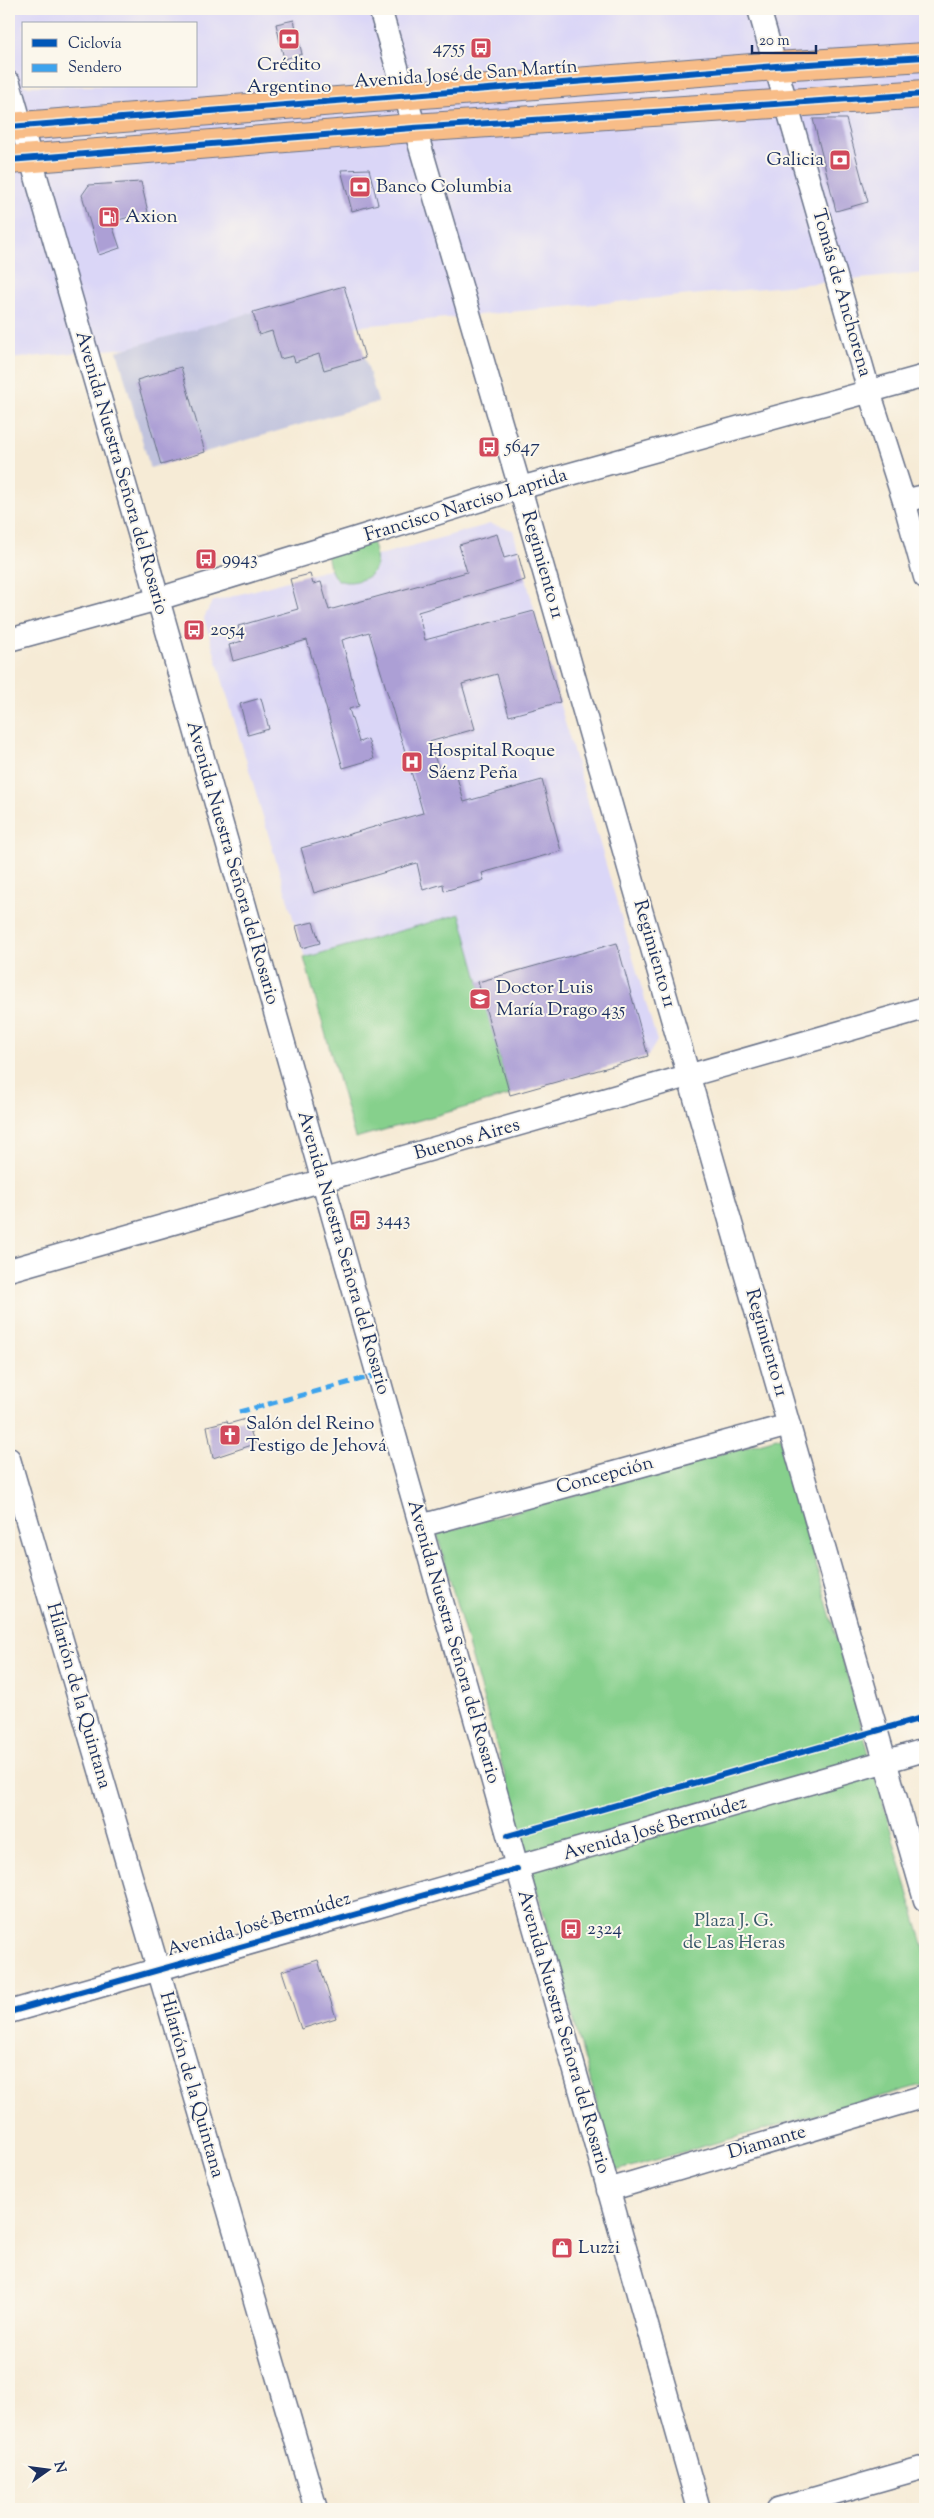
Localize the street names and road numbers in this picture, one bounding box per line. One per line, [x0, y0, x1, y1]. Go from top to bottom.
street label: Avenida José de San Martín [353, 54, 579, 96]
street label: Tomás de Anchorena [804, 206, 878, 380]
street label: Avenida Nuestra Señora del Rosario [68, 328, 174, 618]
street label: Francisco Narciso Laprida [361, 462, 571, 550]
street label: Regimiento 11 [514, 508, 570, 623]
street label: Avenida Nuestra Señora del Rosario [179, 718, 285, 1008]
street label: Regimiento 11 [626, 897, 682, 1012]
street label: Avenida Nuestra Señora del Rosario [290, 1108, 396, 1398]
street label: Buenos Aires [411, 1112, 523, 1168]
street label: Regimiento 11 [738, 1286, 794, 1401]
street label: Concepción [553, 1450, 657, 1502]
street label: Avenida Nuestra Señora del Rosario [400, 1497, 506, 1787]
street label: Hilarión de la Quintana [39, 1600, 118, 1792]
street label: Avenida José Bermúdez [560, 1790, 750, 1868]
street label: Avenida José Bermúdez [164, 1886, 354, 1964]
street label: Avenida Nuestra Señora del Rosario [510, 1887, 616, 2177]
street label: Hilarión de la Quintana [152, 1989, 231, 2181]
street label: Diamante [725, 2119, 809, 2167]

